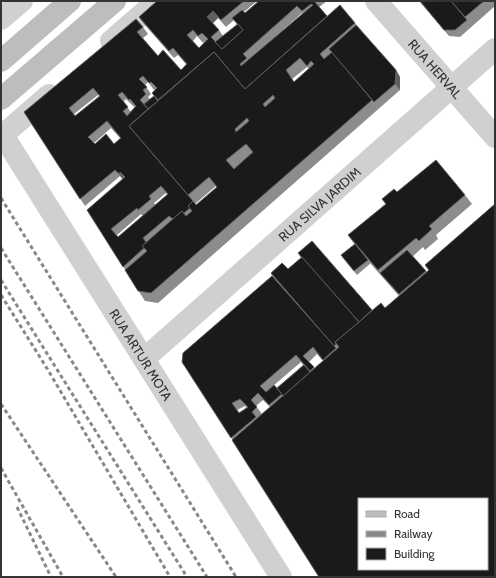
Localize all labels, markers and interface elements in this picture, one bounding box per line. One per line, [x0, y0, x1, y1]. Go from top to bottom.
street label: RUA HERVAL [405, 36, 466, 102]
street label: RUA SILVA JARDIM [275, 163, 364, 245]
street label: RUA ARTUR MOTA [106, 306, 176, 403]
legend [358, 498, 488, 570]
text: Road [394, 506, 420, 521]
text: Railway [394, 526, 432, 541]
text: Building [394, 546, 436, 561]

